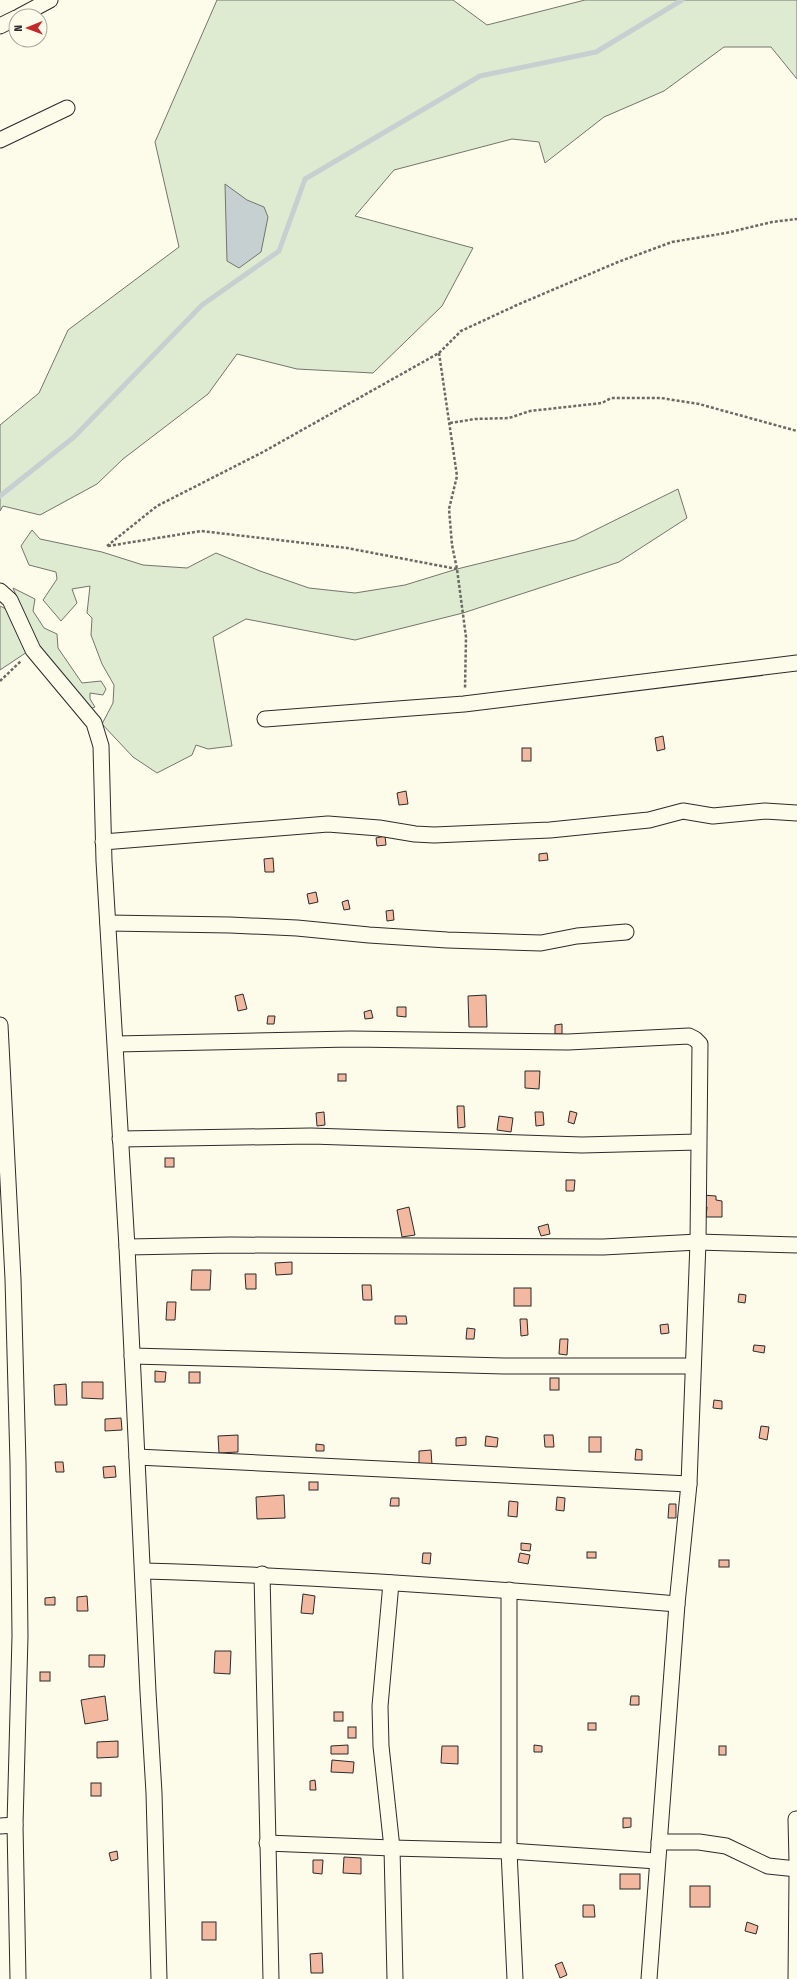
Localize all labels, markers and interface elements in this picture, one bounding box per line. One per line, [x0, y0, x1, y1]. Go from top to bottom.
north arrow [8, 8, 48, 48]
text: N [12, 25, 25, 32]

